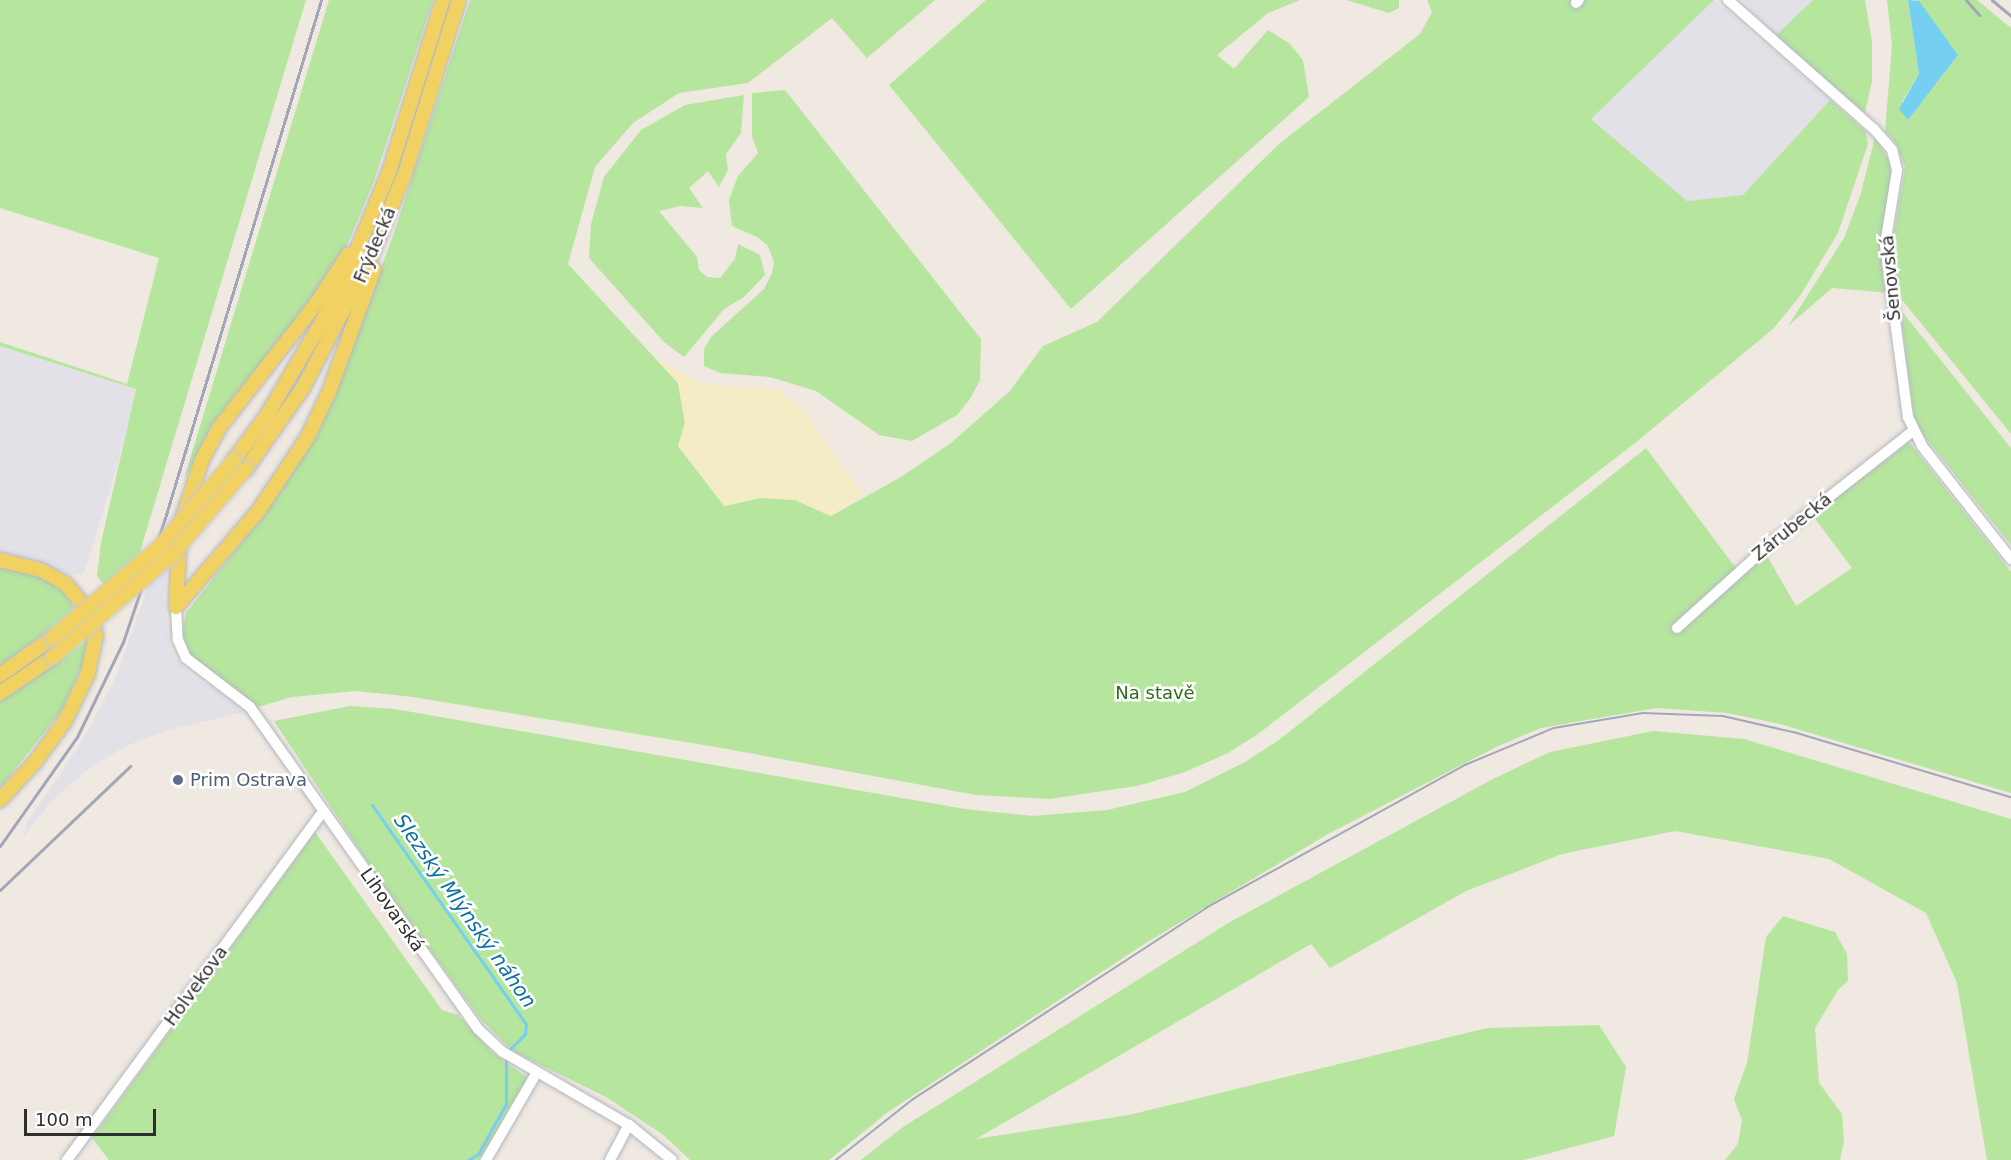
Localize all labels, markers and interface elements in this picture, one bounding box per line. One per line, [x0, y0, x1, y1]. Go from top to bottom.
street label: Frýdecká [349, 204, 401, 286]
street label: Šenovská [1876, 234, 1906, 322]
street label: Zárubecká [1748, 488, 1836, 566]
park label: Na stavě [1115, 682, 1195, 704]
place label: Prim Ostrava [190, 769, 307, 791]
marker: Prim Ostrava [171, 773, 185, 787]
water label: Slezský Mlýnský náhon [389, 809, 541, 1013]
street label: Lihovarská [355, 864, 429, 956]
street label: Holvekova [160, 942, 232, 1030]
scale bar [27, 1097, 159, 1135]
text: 100 m [35, 1109, 93, 1130]

